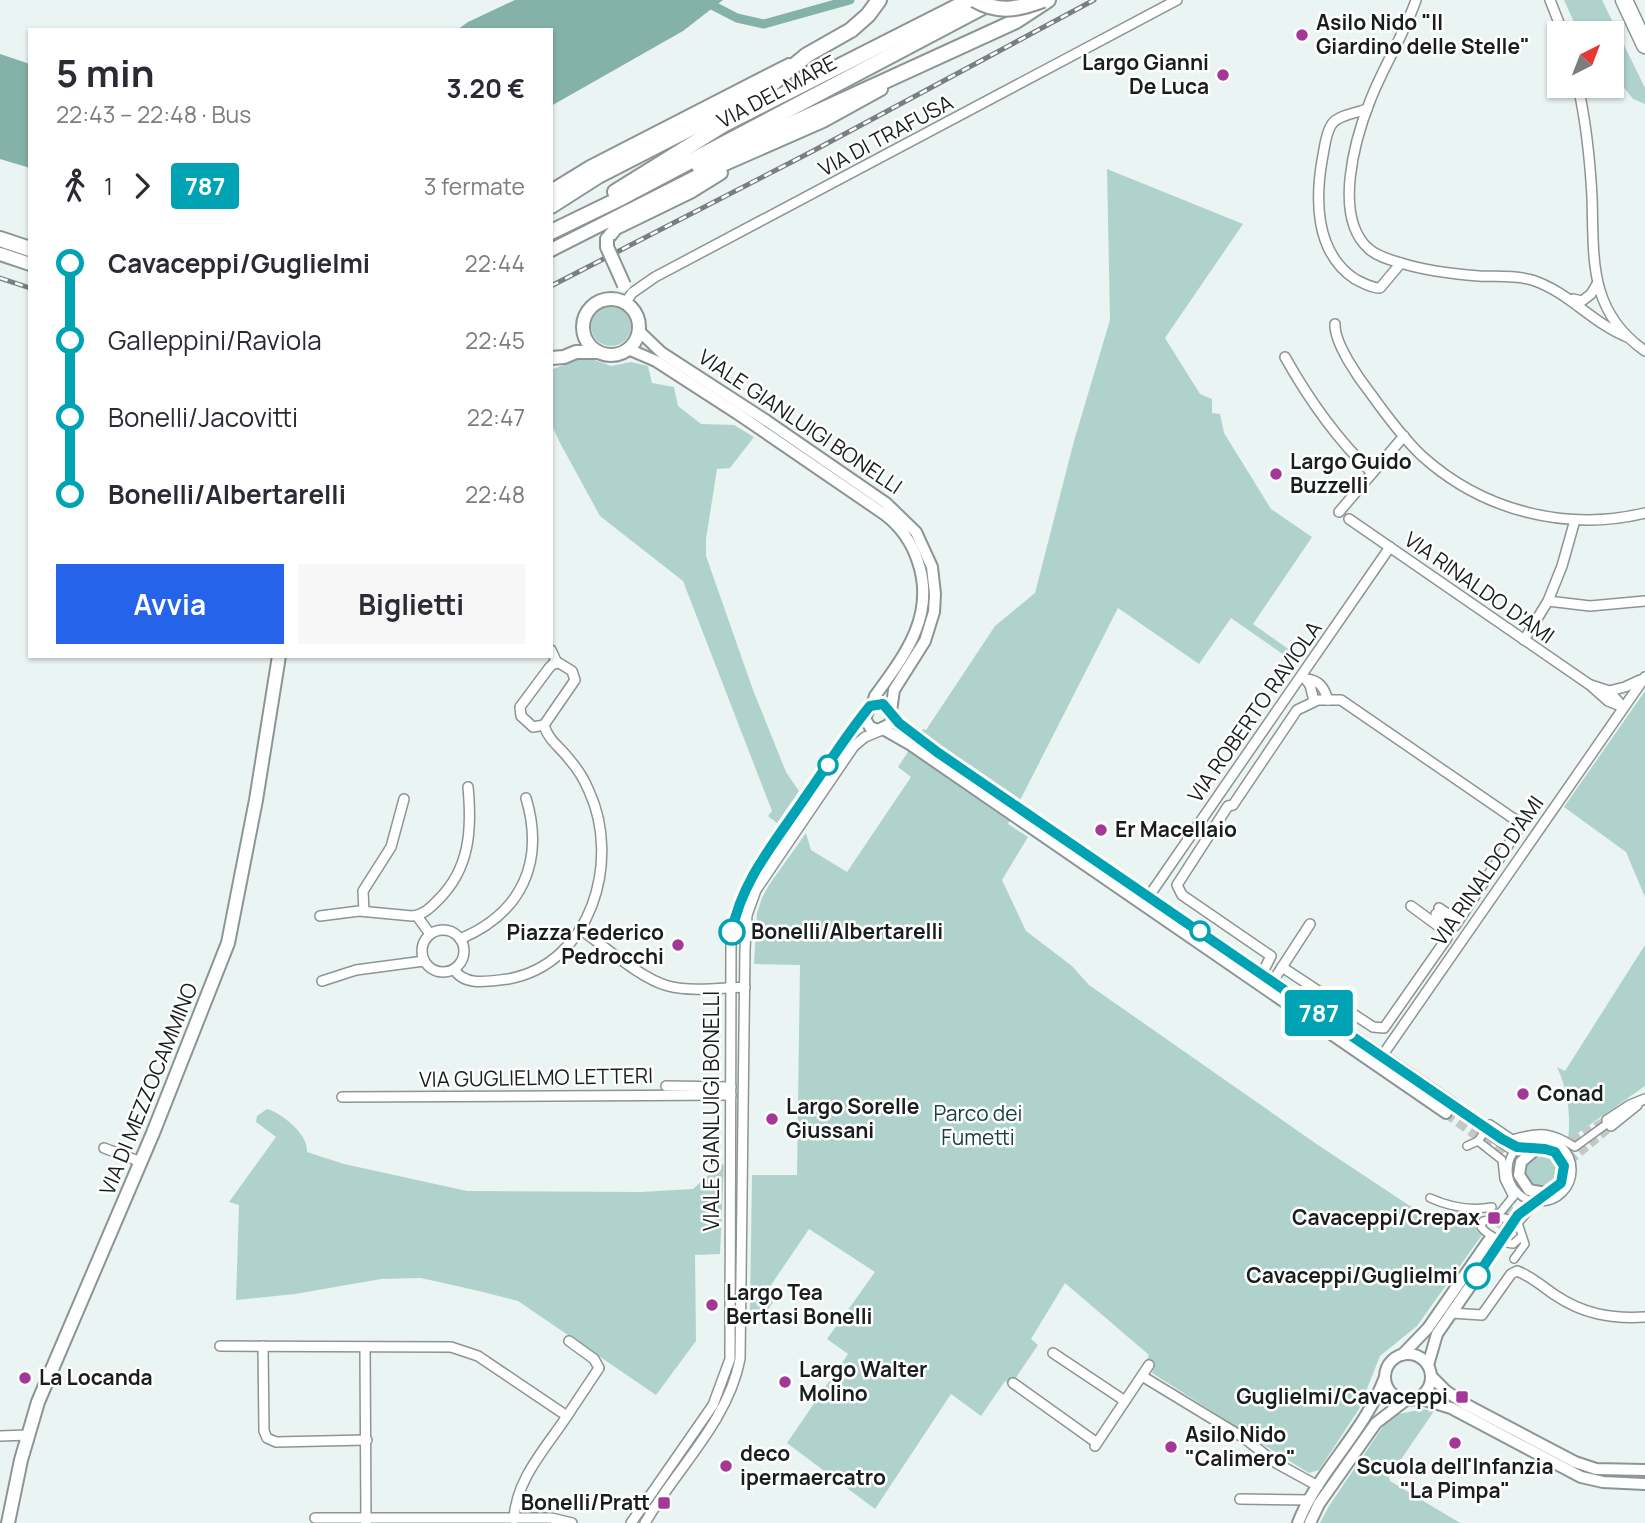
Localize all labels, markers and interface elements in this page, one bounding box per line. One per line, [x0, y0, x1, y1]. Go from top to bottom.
place label: Asilo Nido "Il Giardino delle Stelle" [1316, 8, 1530, 60]
north arrow [1547, 21, 1624, 98]
map controls [1547, 21, 1624, 98]
marker: Asilo Nido "Il Giardino delle Stelle" [1294, 27, 1310, 43]
text: 5 min [56, 46, 154, 98]
street label: VIA DEL MARE [712, 48, 841, 134]
place label: Largo Gianni De Luca [1082, 48, 1209, 100]
marker: Largo Gianni De Luca [1215, 67, 1231, 83]
text: 3.20 € [446, 70, 525, 106]
street label: VIA DI TRAFUSA [813, 88, 958, 182]
text: 22:43 – 22:48 · Bus [56, 98, 251, 130]
icon: walk [56, 167, 94, 205]
icon: forward [123, 167, 161, 205]
text: 787 [185, 169, 225, 202]
text: 1 [104, 170, 113, 202]
text: 3 fermate [424, 170, 525, 202]
text: Cavaceppi/Guglielmi [108, 245, 370, 281]
text: 22:44 [465, 247, 525, 279]
text: Galleppini/Raviola [108, 322, 322, 358]
text: 22:45 [465, 324, 525, 356]
street label: VIALE GIANLUIGI BONELLI [693, 342, 908, 500]
text: Bonelli/Jacovitti [108, 399, 298, 435]
text: 22:47 [467, 401, 525, 433]
place label: Largo Guido Buzzelli [1290, 447, 1412, 499]
marker: Largo Guido Buzzelli [1268, 466, 1284, 482]
text: Bonelli/Albertarelli [108, 476, 346, 512]
text: 22:48 [465, 478, 525, 510]
street label: VIA RINALDO D'AMI [1399, 525, 1560, 649]
button: Avvia [56, 564, 284, 644]
button: Biglietti [298, 564, 525, 644]
street label: VIA ROBERTO RAVIOLA [1181, 615, 1327, 808]
unlabelled marker [818, 755, 838, 775]
street label: VIA RINALDO D'AMI [1425, 790, 1549, 951]
place label: Er Macellaio [1115, 815, 1237, 843]
marker: Er Macellaio [1093, 822, 1109, 838]
place label: Bonelli/Albertarelli [751, 917, 943, 945]
place label: Piazza Federico Pedrocchi [507, 918, 664, 970]
marker: Bonelli/Albertarelli [719, 919, 745, 945]
unlabelled marker [1190, 921, 1210, 941]
marker: Piazza Federico Pedrocchi [670, 937, 686, 953]
street label: VIA DI MEZZOCAMMINO [93, 978, 203, 1199]
line badge: 787 [1279, 990, 1359, 1036]
street label: VIALE GIANLUIGI BONELLI [697, 991, 725, 1231]
text: 787 [1299, 996, 1339, 1029]
street label: VIA GUGLIELMO LETTERI [419, 1061, 653, 1093]
place label: Conad [1537, 1079, 1604, 1107]
marker: Conad [1515, 1086, 1531, 1102]
place label: Largo Sorelle Giussani [786, 1092, 919, 1144]
park label: Parco dei Fumetti [934, 1099, 1022, 1151]
marker: Largo Sorelle Giussani [764, 1111, 780, 1127]
place label: Cavaceppi/Crepax [1292, 1203, 1480, 1231]
marker: Cavaceppi/Crepax [1486, 1210, 1502, 1226]
place label: Cavaceppi/Guglielmi [1246, 1261, 1458, 1289]
marker: Cavaceppi/Guglielmi [1464, 1263, 1490, 1289]
place label: Largo Tea Bertasi Bonelli [726, 1278, 872, 1330]
marker: Largo Tea Bertasi Bonelli [704, 1297, 720, 1313]
place label: Largo Walter Molino [799, 1355, 927, 1407]
place label: La Locanda [39, 1363, 153, 1391]
marker: La Locanda [17, 1370, 33, 1386]
marker: Largo Walter Molino [777, 1374, 793, 1390]
place label: Guglielmi/Cavaceppi [1236, 1382, 1448, 1410]
marker: Guglielmi/Cavaceppi [1454, 1389, 1470, 1405]
place label: Asilo Nido "Calimero" [1185, 1420, 1296, 1472]
marker: Scuola dell'Infanzia "La Pimpa" [1447, 1435, 1463, 1451]
place label: deco ipermaercatro [740, 1439, 886, 1491]
marker: Asilo Nido "Calimero" [1163, 1439, 1179, 1455]
place label: Scuola dell'Infanzia "La Pimpa" [1356, 1452, 1554, 1504]
marker: deco ipermaercatro [718, 1458, 734, 1474]
place label: Bonelli/Pratt [521, 1488, 650, 1516]
marker: Bonelli/Pratt [656, 1495, 672, 1511]

